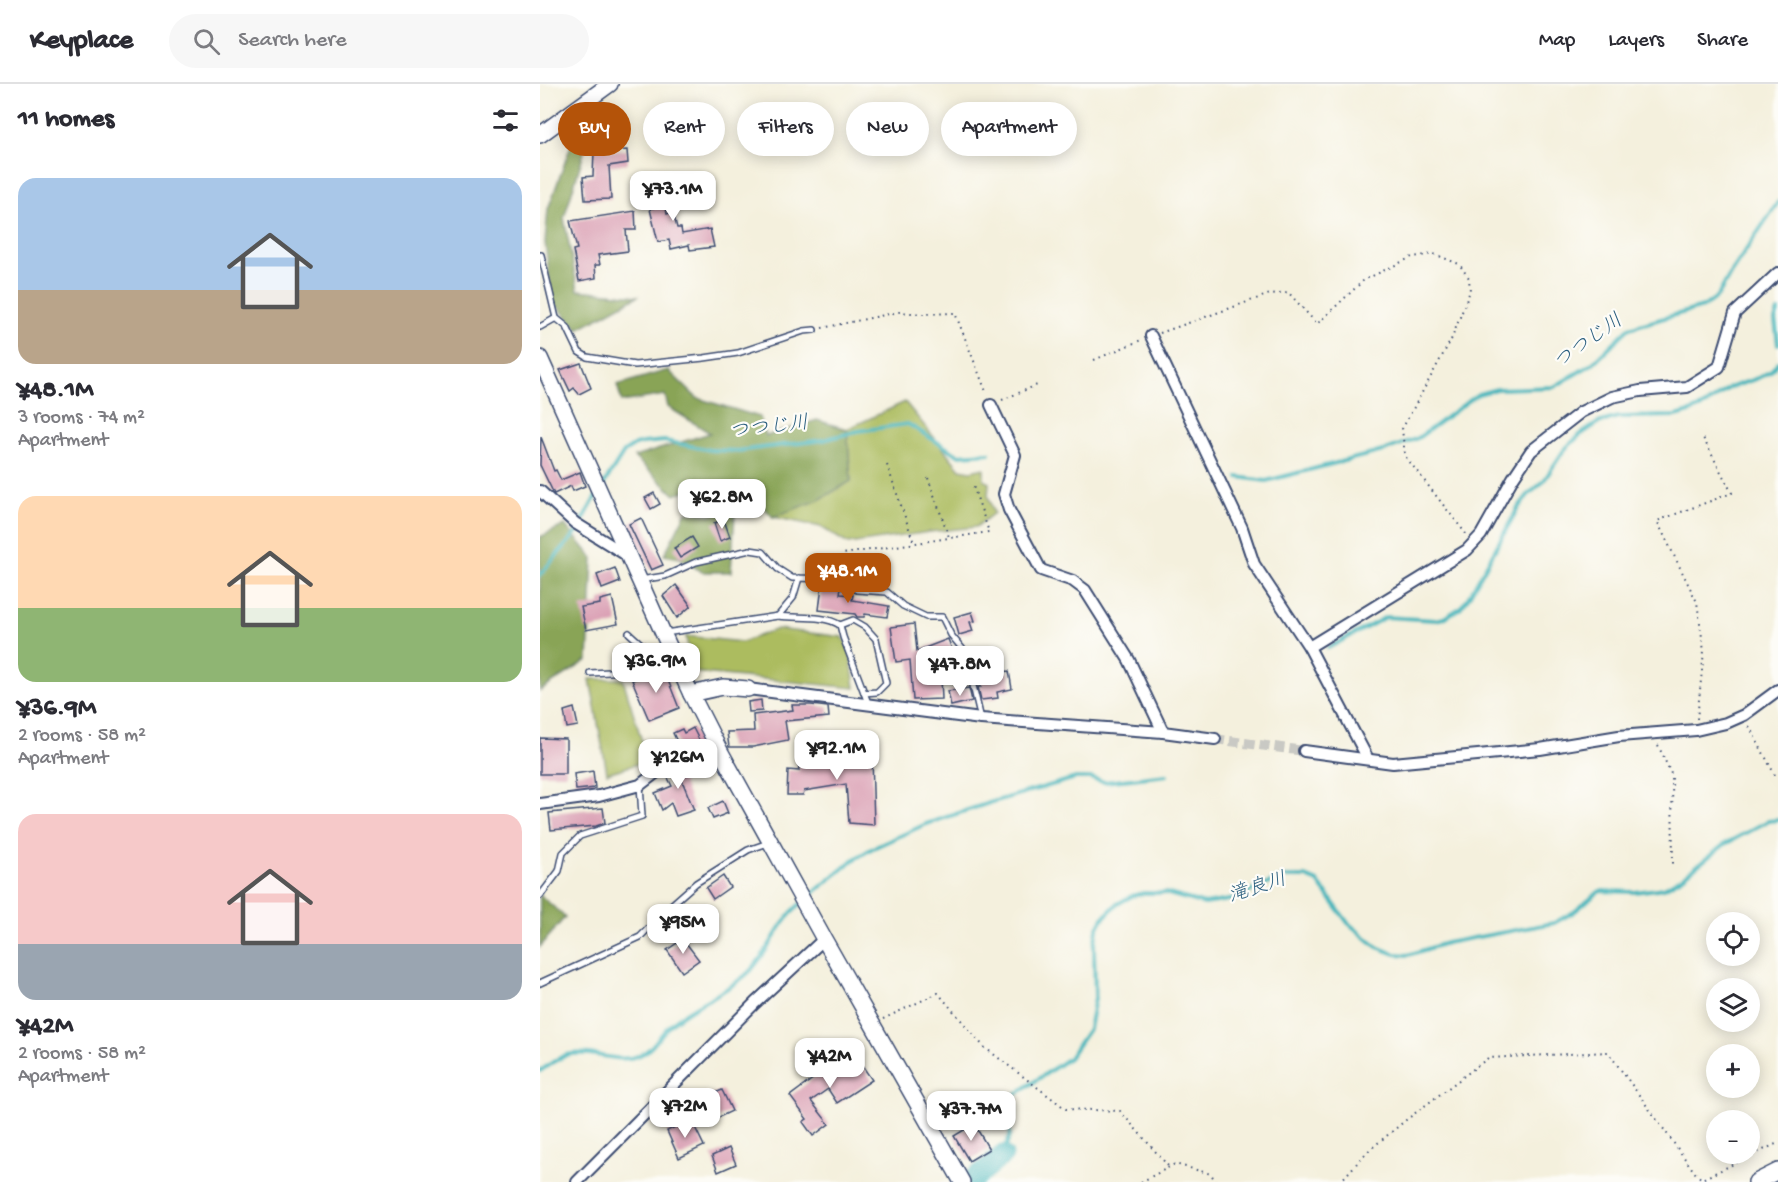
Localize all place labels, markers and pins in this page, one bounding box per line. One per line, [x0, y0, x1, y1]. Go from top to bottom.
pin: ¥73.1M [624, 171, 722, 222]
pin: ¥62.8M [673, 479, 771, 530]
pin: ¥48.1M [799, 553, 897, 604]
pin: ¥36.9M [607, 643, 705, 694]
pin: ¥47.8M [911, 646, 1009, 697]
pin: ¥92.1M [788, 730, 886, 781]
pin: ¥126M [636, 739, 720, 790]
pin: ¥95M [647, 904, 719, 955]
pin: ¥42M [794, 1038, 866, 1089]
pin: ¥72M [649, 1088, 721, 1139]
pin: ¥37.7M [922, 1091, 1020, 1142]

